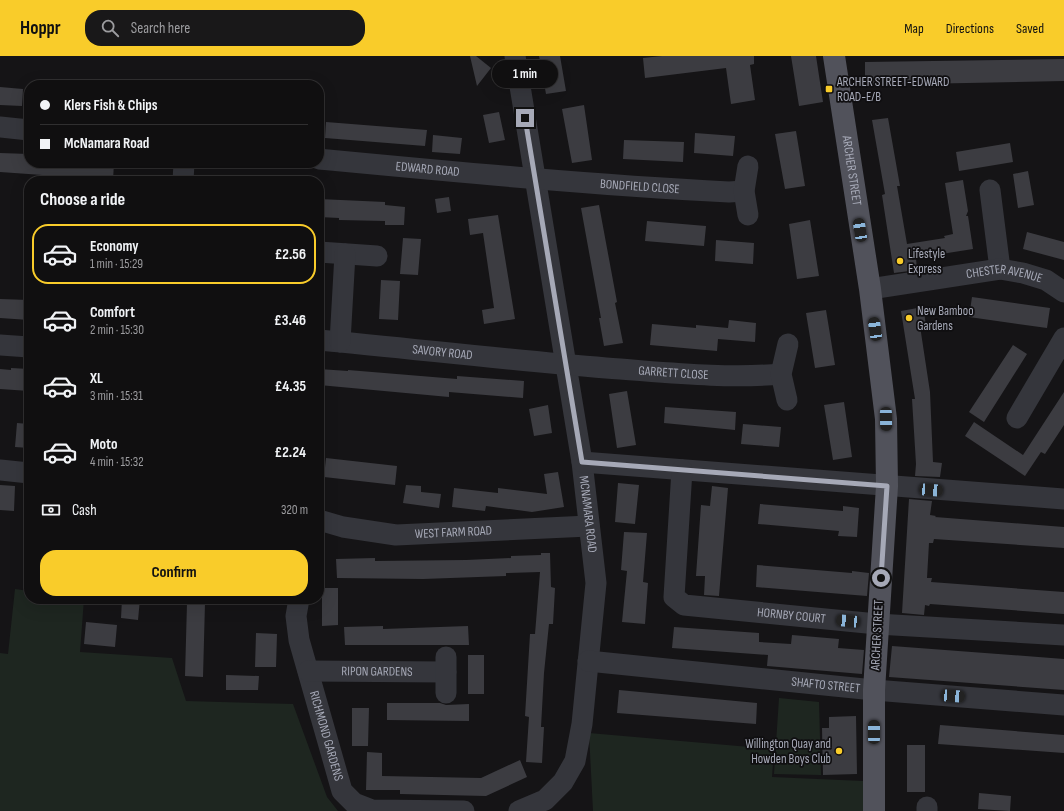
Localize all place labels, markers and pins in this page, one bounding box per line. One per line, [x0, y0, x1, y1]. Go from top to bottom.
place label: ARCHER STREET-EDWARD ROAD-E/B [836, 74, 950, 105]
marker: ARCHER STREET-EDWARD ROAD-E/B [824, 84, 834, 94]
place label: Lifestyle Express [908, 246, 945, 277]
marker: Lifestyle Express [895, 256, 905, 266]
place label: New Bamboo Gardens [917, 303, 974, 334]
marker: New Bamboo Gardens [904, 313, 914, 323]
place label: Willington Quay and Howden Boys Club [745, 736, 831, 767]
marker: Willington Quay and Howden Boys Club [834, 746, 844, 756]

